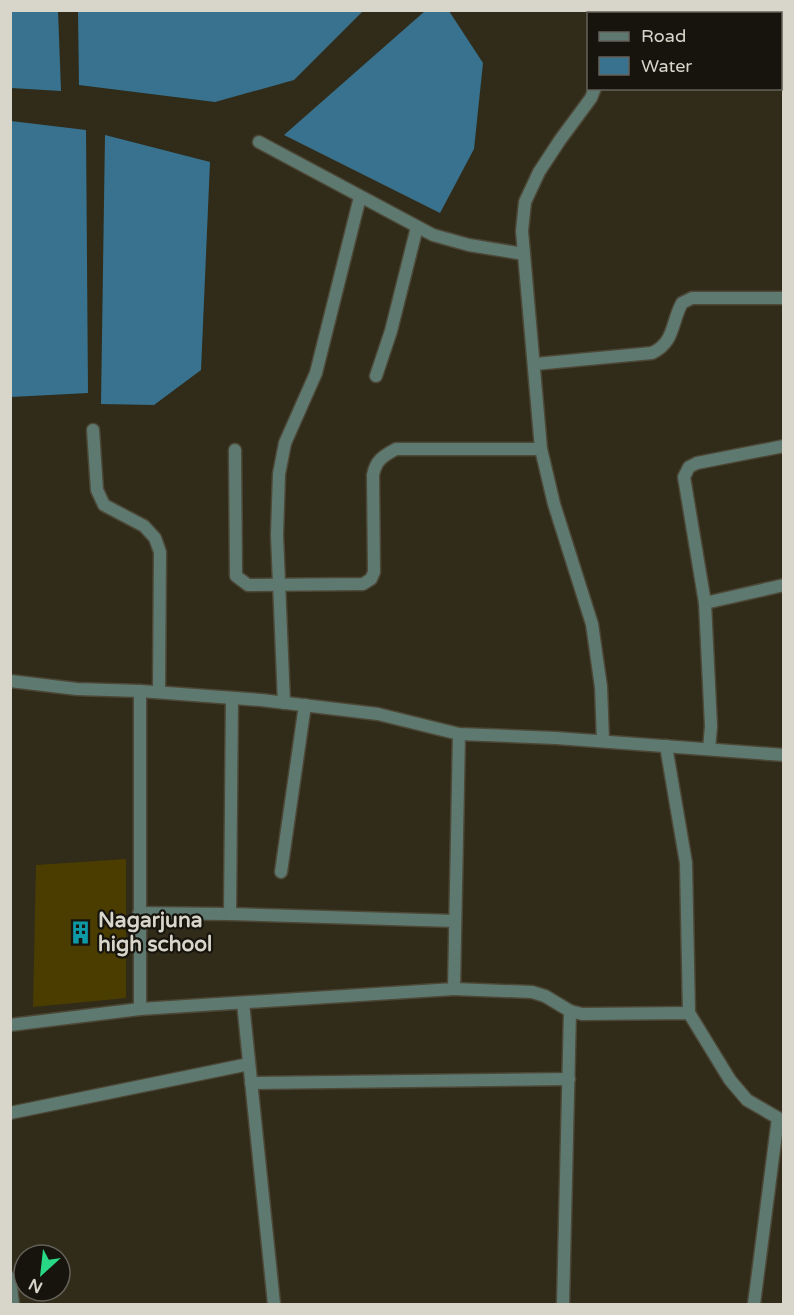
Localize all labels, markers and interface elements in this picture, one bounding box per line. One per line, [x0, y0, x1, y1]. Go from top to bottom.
legend [587, 12, 782, 90]
text: Road [641, 25, 686, 47]
text: Water [641, 55, 692, 77]
place label: Nagarjuna high school [98, 908, 212, 957]
building icon: Nagarjuna high school [67, 919, 93, 945]
north arrow [12, 1243, 72, 1303]
text: N [25, 1274, 46, 1297]

